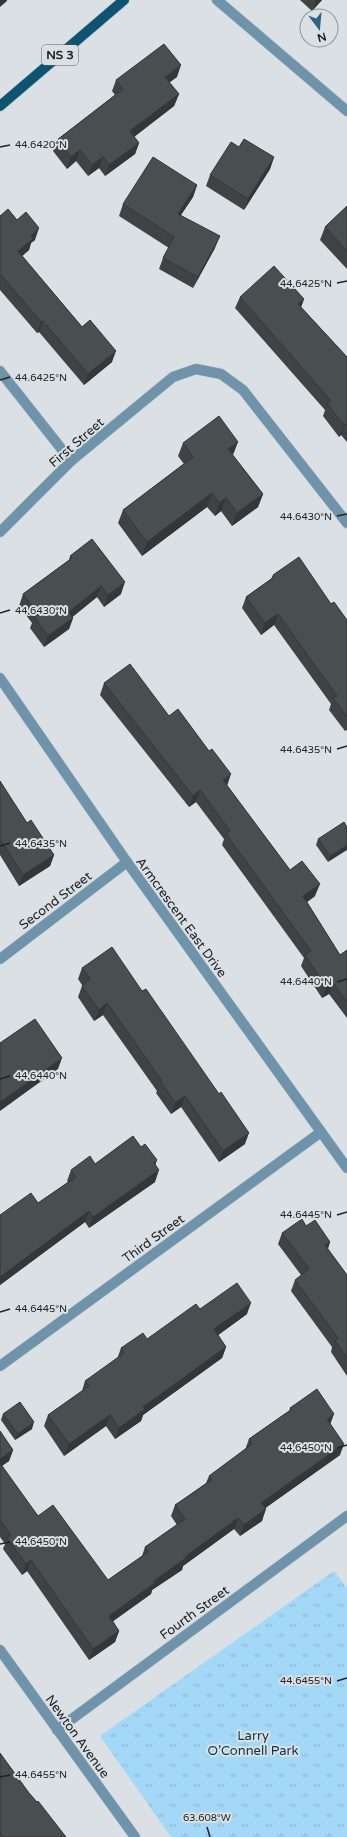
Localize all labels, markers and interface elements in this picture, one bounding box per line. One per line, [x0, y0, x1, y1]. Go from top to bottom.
north arrow [299, 8, 339, 48]
text: N [316, 30, 328, 45]
road number: NS 3 [42, 45, 78, 65]
text: 44.6420°N [15, 139, 67, 151]
text: 44.6425°N [280, 278, 332, 290]
text: 44.6425°N [15, 372, 67, 384]
street label: First Street [46, 415, 107, 471]
text: 44.6430°N [280, 511, 332, 523]
text: 44.6430°N [15, 605, 67, 617]
text: 44.6435°N [280, 744, 332, 756]
text: 44.6435°N [15, 838, 67, 850]
street label: Armcrescent East Drive [132, 855, 230, 981]
street label: Second Street [16, 868, 95, 933]
text: 44.6440°N [280, 976, 332, 988]
text: 44.6440°N [15, 1070, 67, 1082]
text: 44.6445°N [280, 1209, 332, 1221]
street label: Third Street [120, 1211, 188, 1267]
text: 44.6445°N [15, 1303, 67, 1315]
text: 44.6450°N [280, 1442, 332, 1454]
text: 44.6450°N [15, 1536, 67, 1548]
street label: Fourth Street [157, 1582, 232, 1643]
text: 44.6455°N [280, 1675, 332, 1687]
street label: Newton Avenue [42, 1692, 113, 1781]
park label: Larry O’Connell Park [207, 1728, 299, 1759]
text: 44.6455°N [15, 1769, 67, 1781]
text: 63.608°W [183, 1812, 231, 1824]

